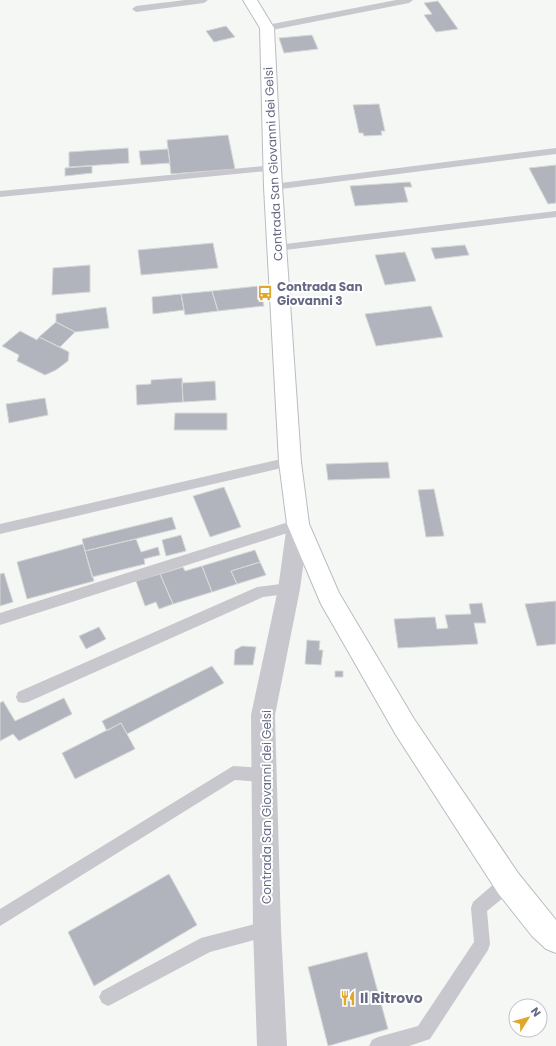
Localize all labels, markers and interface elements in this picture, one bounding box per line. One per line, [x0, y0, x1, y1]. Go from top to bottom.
street label: Contrada San Giovanni dei Gelsi [259, 67, 287, 261]
place label: Contrada San Giovanni 3 [277, 278, 363, 309]
bus stop icon: Contrada San Giovanni 3 [256, 284, 274, 302]
street label: Contrada San Giovanni dei Gelsi [258, 710, 275, 904]
place label: Il Ritrovo [360, 988, 423, 1008]
restaurant icon: Il Ritrovo [339, 989, 357, 1007]
north arrow [508, 998, 548, 1038]
text: N [527, 1004, 545, 1020]

